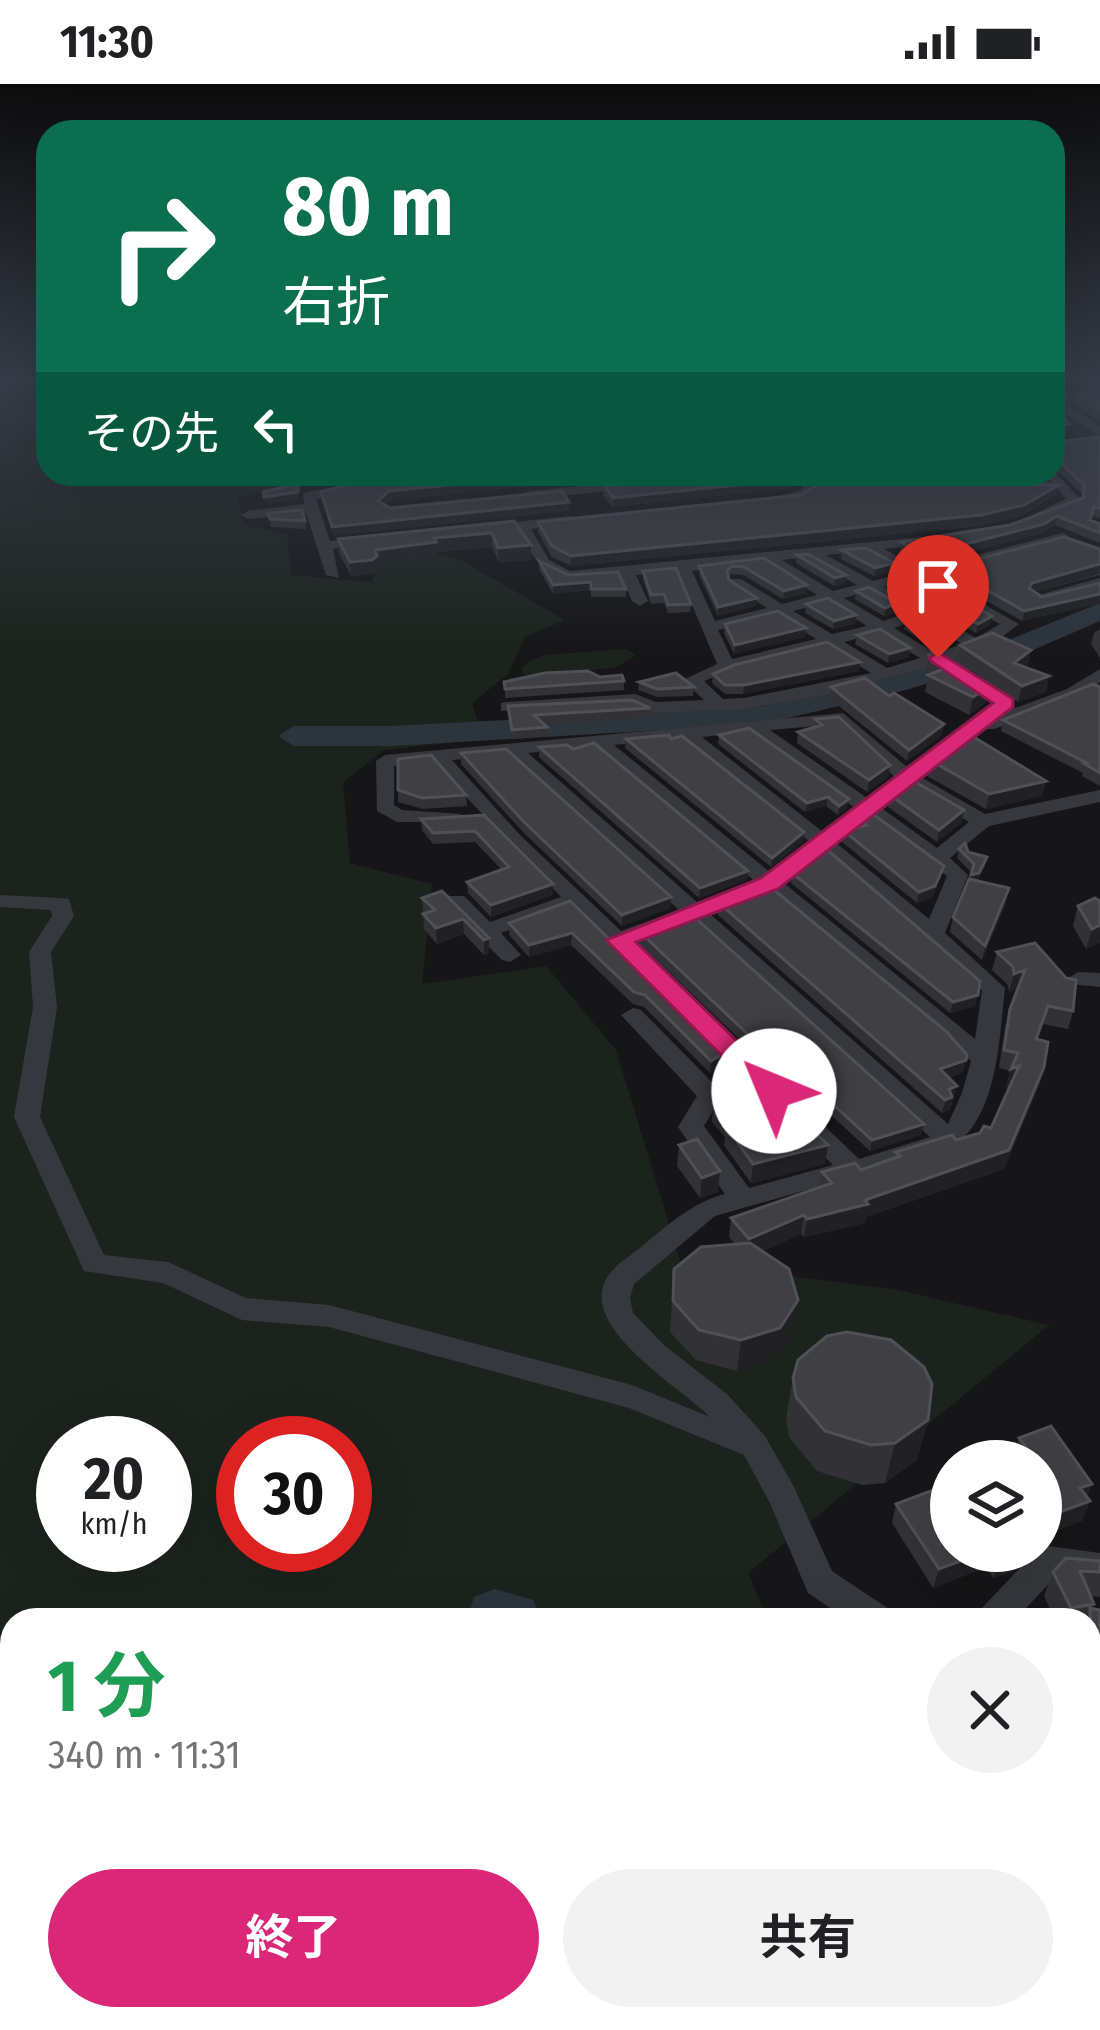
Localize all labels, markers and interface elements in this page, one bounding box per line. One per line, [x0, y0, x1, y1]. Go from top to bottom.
text: 11:30 [60, 15, 154, 69]
text: 80 m [282, 156, 454, 257]
icon: right [84, 168, 240, 324]
text: 右折 [282, 271, 390, 335]
icon: left [243, 396, 309, 462]
text: その先 [84, 407, 219, 461]
pin [887, 535, 989, 658]
icon: arrive [905, 553, 971, 619]
position arrow [711, 1028, 837, 1154]
speed limit sign: 30 [216, 1416, 372, 1572]
map controls [930, 1440, 1062, 1572]
button: layers [930, 1440, 1062, 1572]
text: 20 [84, 1443, 144, 1515]
text: km/h [81, 1506, 147, 1542]
text: 1 分 [48, 1644, 165, 1730]
button: close [927, 1647, 1053, 1773]
text: 340 m · 11:31 [48, 1732, 241, 1778]
button: 終了 [48, 1869, 539, 2007]
button: 共有 [563, 1869, 1053, 2007]

